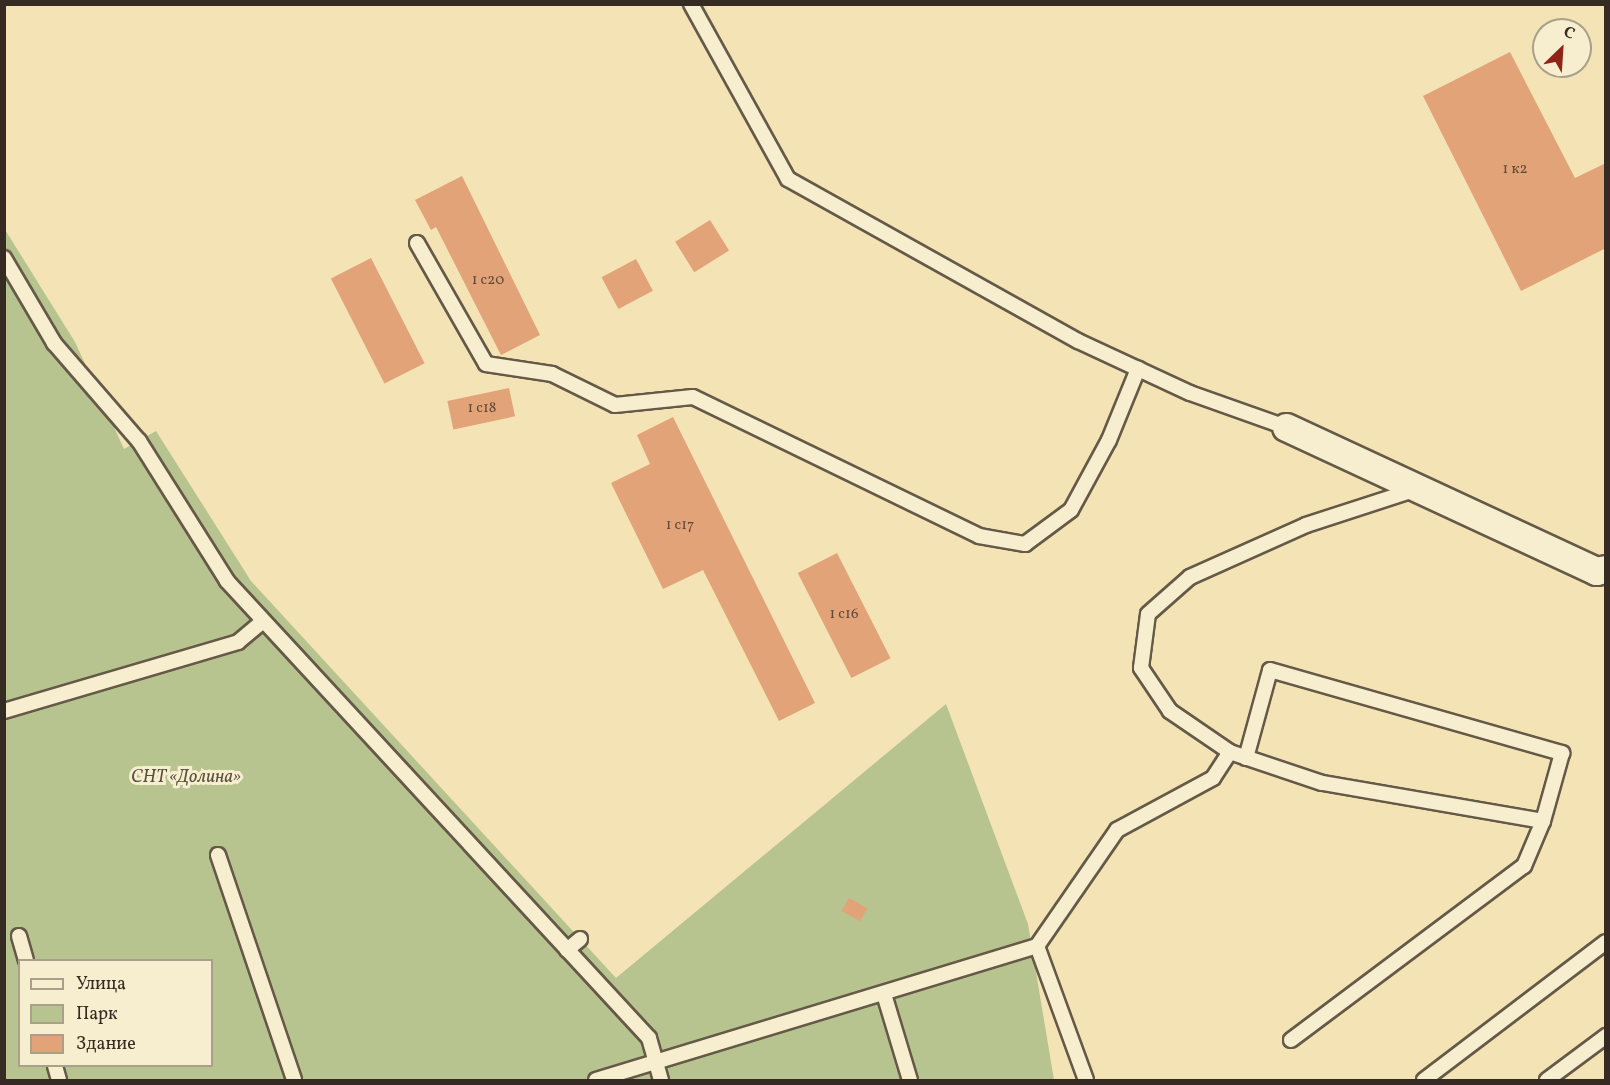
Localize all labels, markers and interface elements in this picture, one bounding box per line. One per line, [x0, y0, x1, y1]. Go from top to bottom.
north arrow [1532, 18, 1592, 78]
text: С [1559, 21, 1578, 46]
house number: 1 к2 [1503, 161, 1527, 179]
house number: 1 с20 [472, 272, 504, 290]
house number: 1 с18 [468, 400, 496, 418]
house number: 1 с17 [666, 517, 694, 535]
house number: 1 с16 [830, 606, 858, 624]
park label: СНТ «Долина» [131, 767, 241, 789]
legend [18, 959, 213, 1067]
text: Улица [76, 972, 126, 997]
text: Парк [76, 1002, 118, 1027]
text: Здание [76, 1032, 136, 1057]

